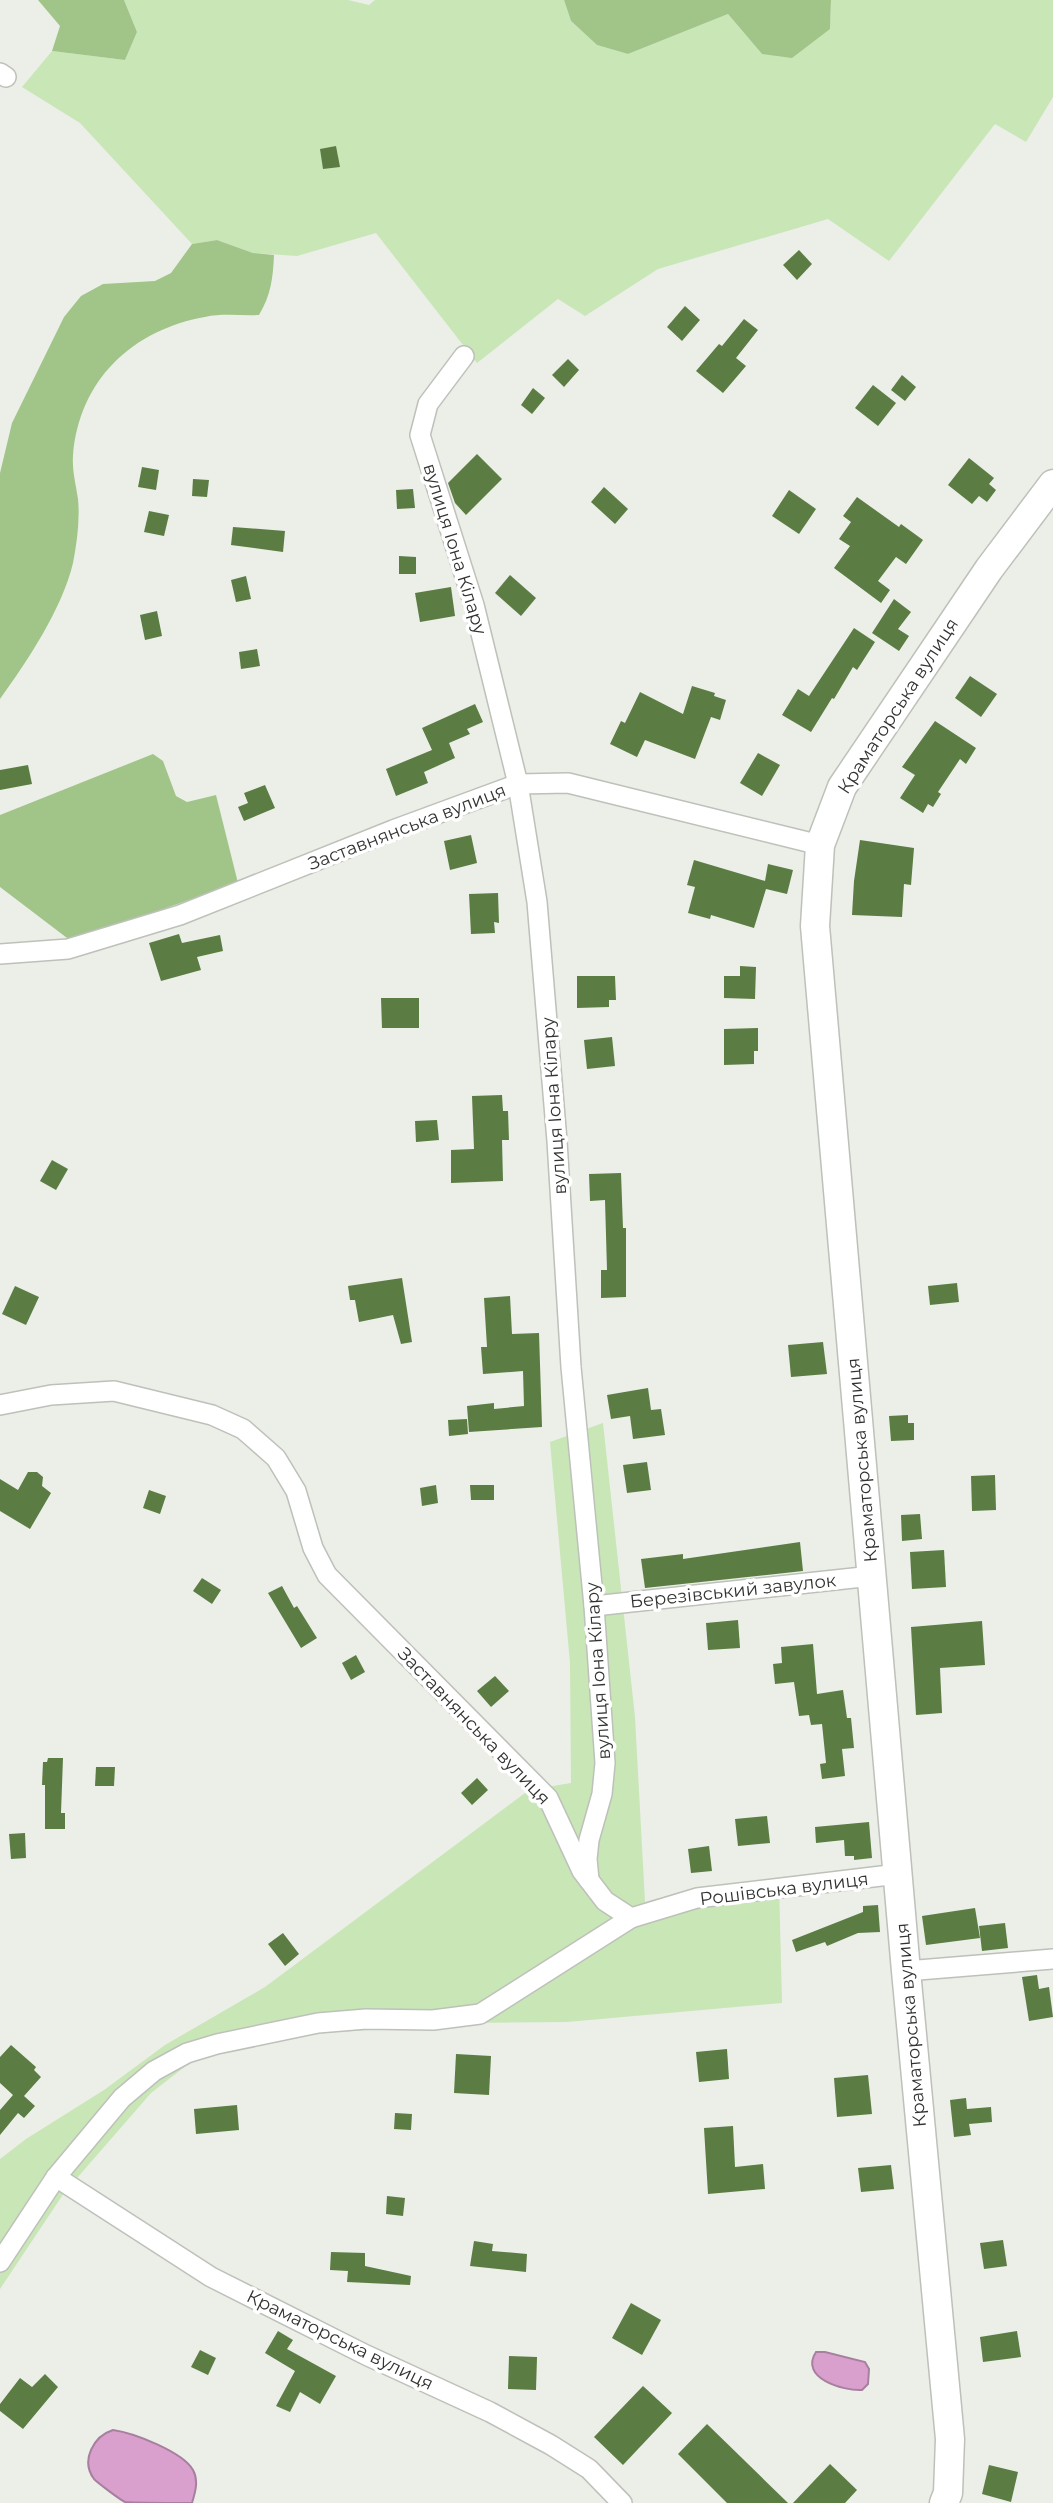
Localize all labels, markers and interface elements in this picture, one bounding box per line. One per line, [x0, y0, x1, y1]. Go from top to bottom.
street label: вулиця Іона Кілару [418, 461, 492, 637]
street label: Краматорська вулиця [833, 614, 963, 798]
street label: Заставнянська вулиця [305, 779, 509, 875]
street label: вулиця Іона Кілару [537, 1016, 571, 1196]
street label: Краматорська вулиця [842, 1357, 882, 1563]
street label: Березівський завулок [629, 1569, 838, 1613]
street label: вулиця Іона Кілару [581, 1581, 615, 1761]
street label: Заставнянська вулиця [393, 1643, 555, 1809]
street label: Рошівська вулиця [698, 1868, 870, 1910]
street label: Краматорська вулиця [891, 1922, 931, 2128]
street label: Краматорська вулиця [243, 2285, 437, 2395]

